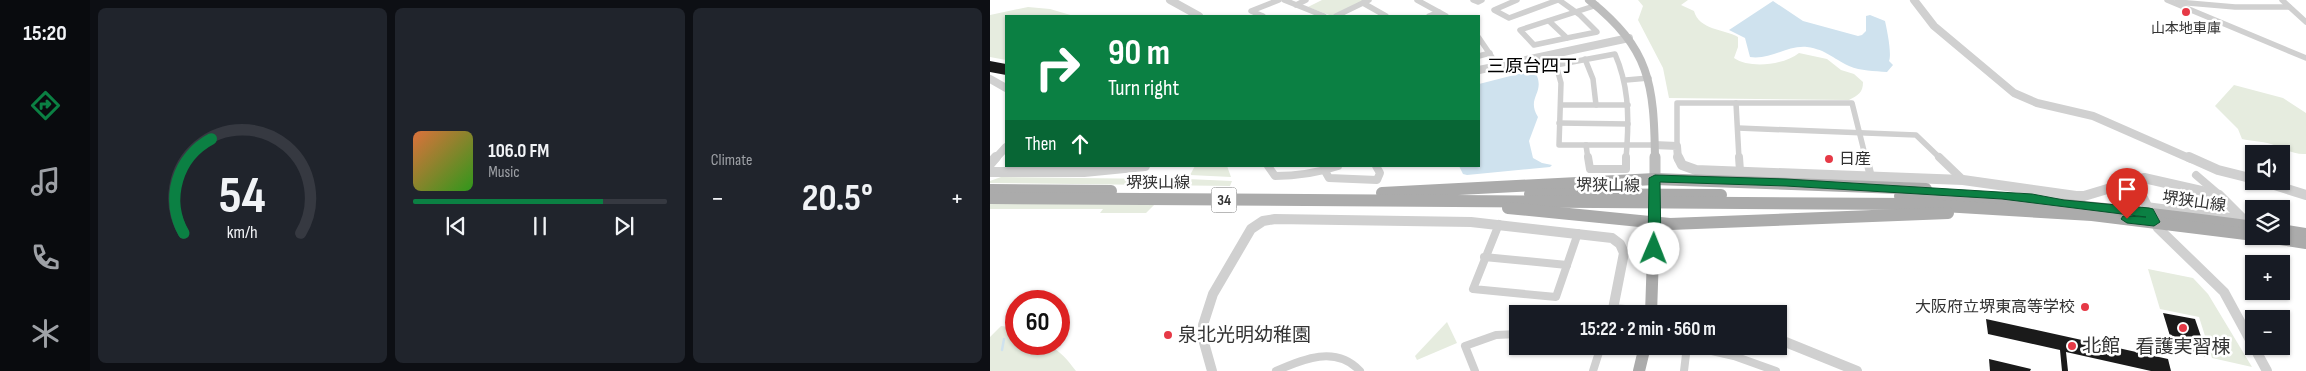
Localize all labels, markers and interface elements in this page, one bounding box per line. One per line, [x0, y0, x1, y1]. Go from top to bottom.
marker: 山本地車庫 [2180, 6, 2192, 18]
text: 15:20 [23, 20, 67, 47]
place label: 山本地車庫 [2151, 20, 2221, 37]
text: 90 m [1108, 32, 1170, 75]
icon: right [1025, 35, 1090, 100]
district label: 三原台四丁 [1487, 56, 1577, 77]
text: Turn right [1108, 75, 1179, 102]
icon: directions [28, 88, 63, 123]
icon: ahead [1066, 130, 1094, 158]
text: Then [1025, 133, 1056, 156]
text: 106.0 FM [488, 140, 549, 163]
map controls [2245, 145, 2290, 355]
button: sound [2245, 145, 2290, 190]
place label: 日産 [1839, 150, 1871, 169]
text: Climate [711, 151, 752, 170]
marker: 日産 [1823, 153, 1835, 165]
text: Music [488, 163, 520, 182]
icon: music [28, 164, 63, 199]
text: 54 [219, 165, 266, 228]
pin [2106, 168, 2148, 219]
street label: 堺狭山線 [1126, 174, 1190, 193]
icon: arrive [2113, 175, 2141, 203]
text: 20.5° [802, 176, 873, 221]
street label: 堺狭山線 [1576, 176, 1640, 196]
text: − [711, 182, 724, 215]
text: + [950, 182, 964, 215]
road number: 34 [1212, 188, 1236, 212]
street label: 堺狭山線 [2161, 188, 2227, 216]
button: layers [2245, 200, 2290, 245]
icon: previous [442, 212, 470, 240]
icon: pause [526, 212, 554, 240]
icon: next [610, 212, 638, 240]
text: km/h [227, 222, 258, 243]
position arrow [1627, 222, 1679, 274]
icon: phone [28, 240, 63, 275]
button: + [2245, 255, 2290, 300]
speed limit sign: 60 [1005, 290, 1070, 355]
place label: 大阪府立堺東高等学校 [1915, 298, 2075, 317]
marker: 大阪府立堺東高等学校 [2079, 301, 2091, 313]
button: − [2245, 310, 2290, 355]
icon: climate [28, 316, 63, 351]
text: 15:22 · 2 min · 560 m [1580, 318, 1716, 341]
marker: 看護実習棟 [2177, 322, 2189, 334]
place label: 泉北光明幼稚園 [1178, 324, 1311, 347]
marker: 泉北光明幼稚園 [1162, 329, 1174, 341]
place label: 北館 [2082, 335, 2120, 358]
place label: 看護実習棟 [2135, 336, 2231, 359]
marker: 北館 [2066, 340, 2078, 352]

